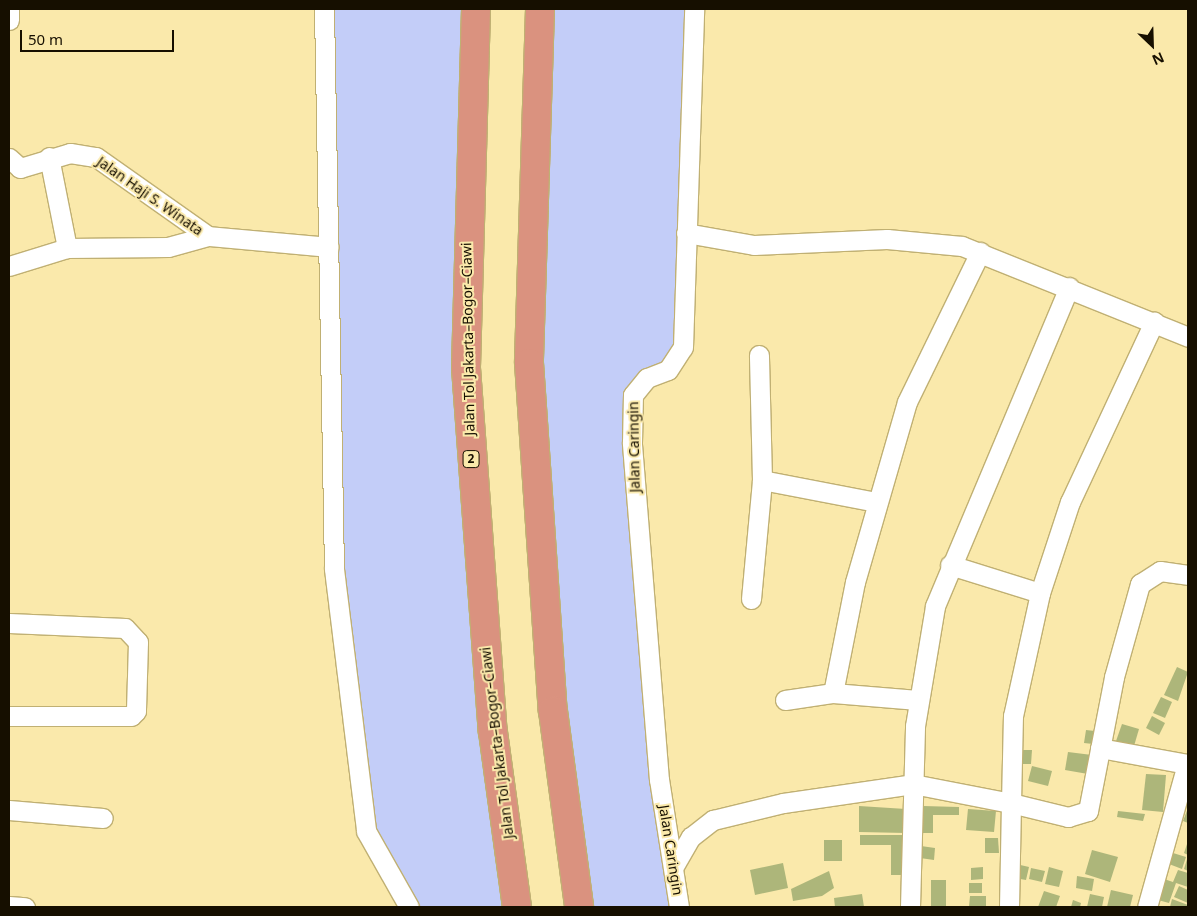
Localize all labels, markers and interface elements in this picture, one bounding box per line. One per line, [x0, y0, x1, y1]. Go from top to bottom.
scale bar [22, 20, 176, 52]
north arrow [1127, 20, 1177, 70]
text: 50 m [28, 29, 63, 49]
text: N [1149, 48, 1167, 70]
street label: Jalan Haji S. Winata [94, 153, 206, 239]
street label: Jalan Tol Jakarta–Bogor–Ciawi [458, 242, 478, 436]
street label: Jalan Caringin [625, 401, 643, 493]
road number: 2 [462, 449, 480, 468]
street label: Jalan Tol Jakarta–Bogor–Ciawi [477, 646, 517, 840]
street label: Jalan Caringin [656, 804, 686, 896]

